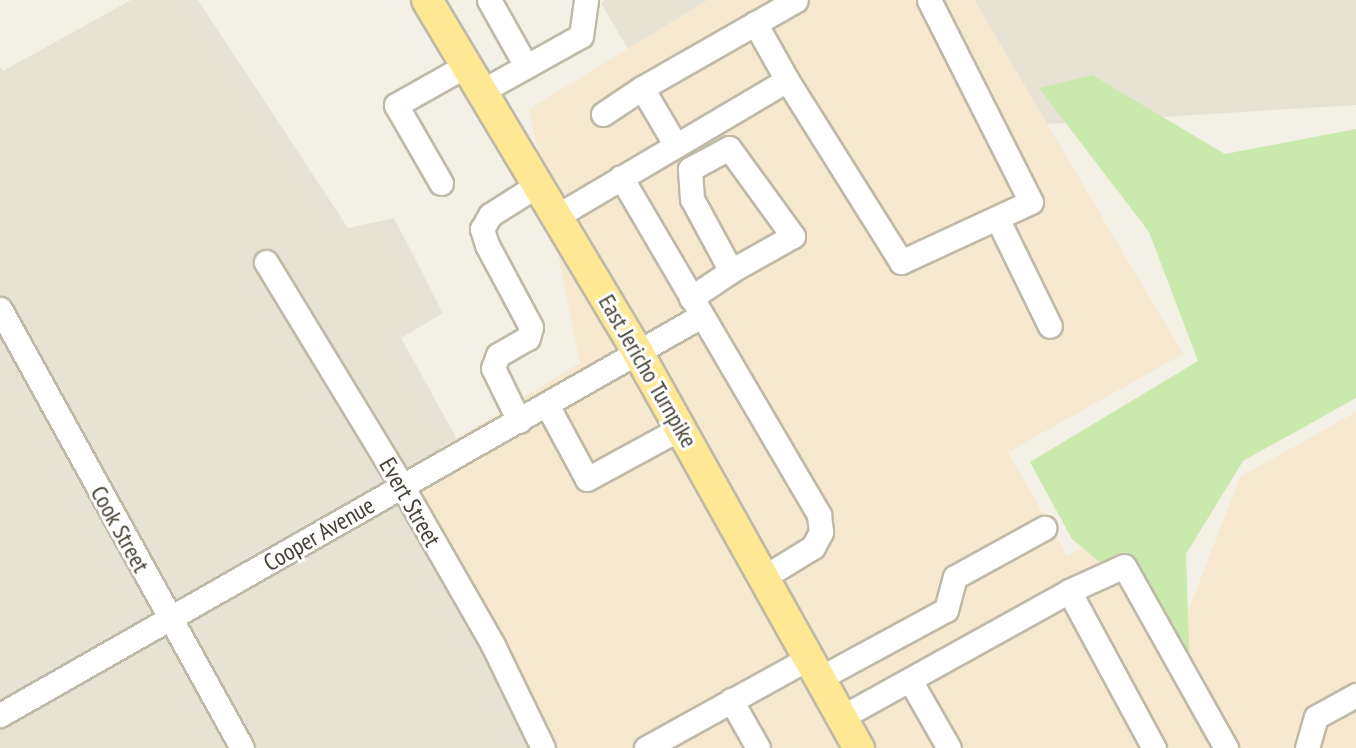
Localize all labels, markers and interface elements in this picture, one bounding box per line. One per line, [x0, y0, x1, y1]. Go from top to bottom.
street label: East Jericho Turnpike [592, 289, 704, 453]
street label: Evert Street [373, 452, 447, 552]
street label: Cook Street [84, 480, 156, 578]
street label: Cooper Avenue [258, 491, 380, 577]

